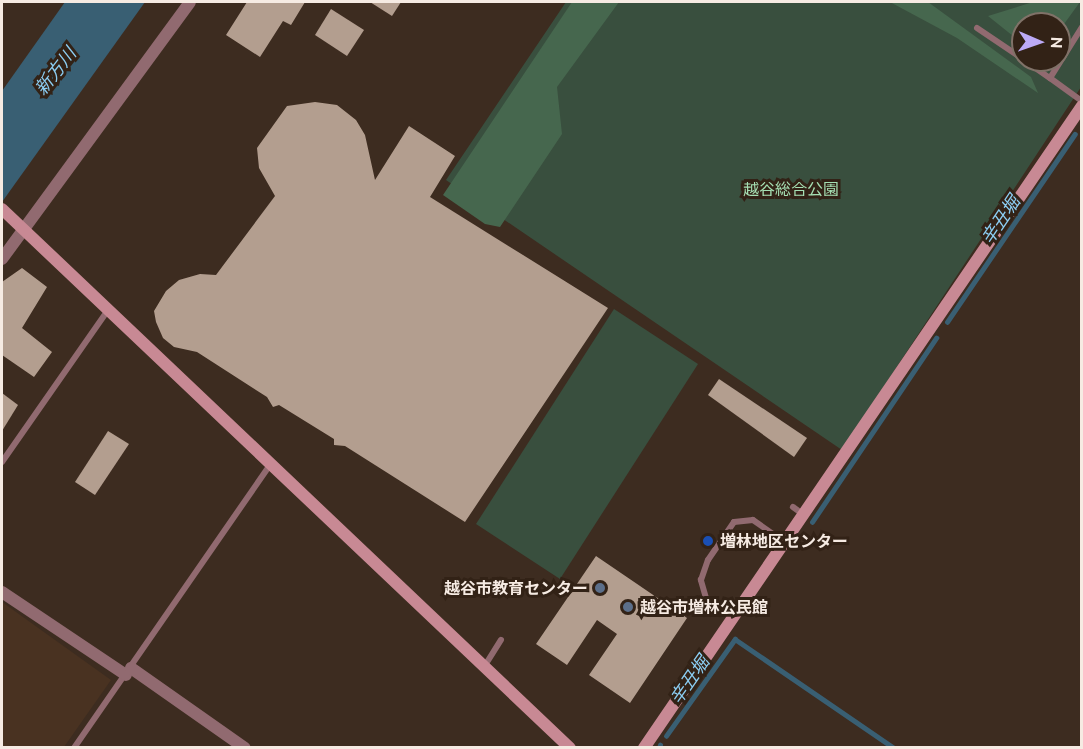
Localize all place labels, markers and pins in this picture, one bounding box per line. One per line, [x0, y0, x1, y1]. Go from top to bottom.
place label: 増林地区センター [720, 531, 848, 551]
marker: 増林地区センター [701, 534, 715, 548]
place label: 越谷市教育センター [444, 578, 588, 598]
marker: 越谷市教育センター [593, 581, 607, 595]
place label: 越谷市増林公民館 [640, 597, 768, 617]
marker: 越谷市増林公民館 [621, 600, 635, 614]

